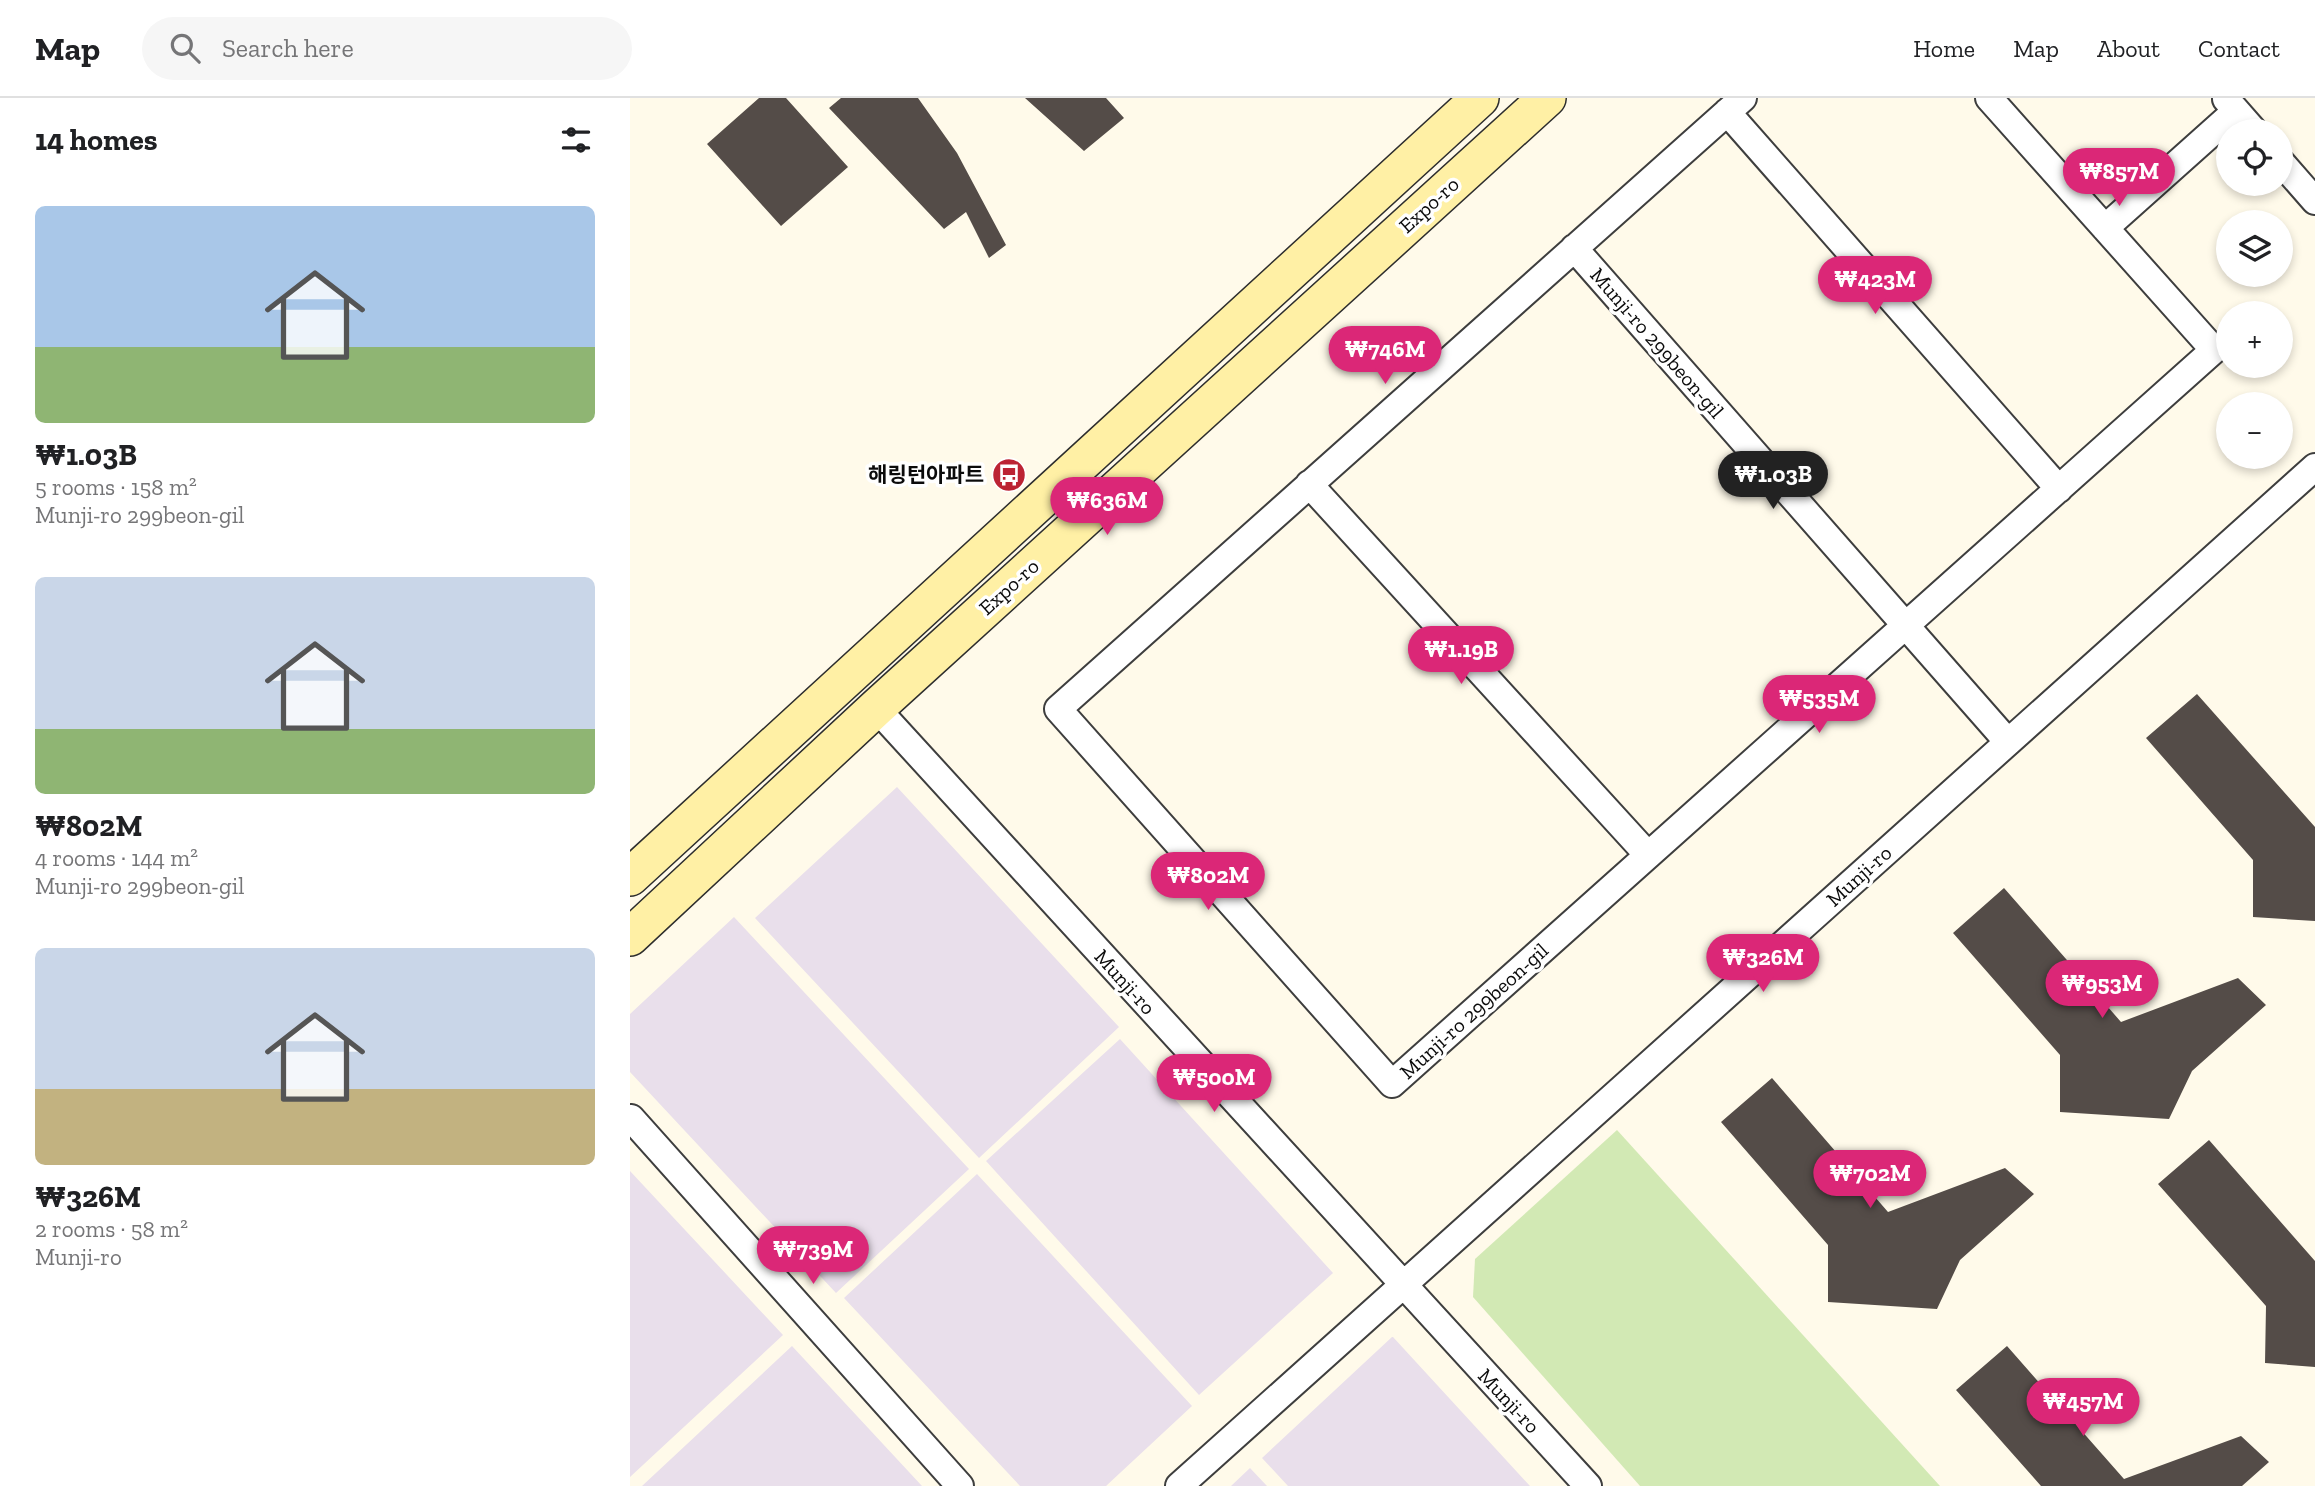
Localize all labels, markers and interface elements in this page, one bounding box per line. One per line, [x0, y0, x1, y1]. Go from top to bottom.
search box [142, 17, 632, 80]
text: Map [35, 29, 100, 68]
icon: search [166, 29, 204, 67]
text: Search here [222, 32, 354, 64]
text: Home [1913, 34, 1975, 63]
text: Map [2013, 34, 2059, 63]
text: About [2097, 34, 2160, 63]
text: Contact [2198, 34, 2280, 63]
map controls [2216, 119, 2293, 469]
button: locate [2216, 119, 2293, 196]
icon: filters [557, 121, 595, 159]
text: 14 homes [35, 122, 158, 158]
pin: ₩857M [2070, 148, 2168, 208]
text: ₩857M [2079, 157, 2159, 185]
street label: Expo-ro [1394, 171, 1464, 238]
button: layers [2216, 210, 2293, 287]
icon: home [252, 252, 378, 378]
pin: ₩423M [1826, 256, 1924, 316]
street label: Munji-ro 299beon-gil [1585, 262, 1730, 424]
text: ₩423M [1834, 265, 1916, 293]
button: + [2216, 301, 2293, 378]
pin: ₩746M [1336, 327, 1434, 386]
text: ₩746M [1345, 335, 1425, 363]
button: − [2216, 392, 2293, 469]
text: ₩1.03B [35, 437, 137, 473]
pin: ₩1.03B [1716, 452, 1830, 511]
bus stop icon: 해링턴아파트 [990, 456, 1028, 494]
text: ₩1.03B [1734, 460, 1812, 488]
place label: 해링턴아파트 [868, 462, 984, 487]
text: 5 rooms · 158 m² [35, 473, 197, 501]
pin: ₩636M [1058, 478, 1156, 537]
text: ₩636M [1066, 486, 1148, 514]
text: Munji-ro 299beon-gil [35, 501, 244, 529]
street label: Expo-ro [974, 553, 1044, 620]
icon: home [252, 623, 378, 749]
pin: ₩1.19B [1404, 626, 1518, 686]
text: ₩1.19B [1424, 635, 1498, 663]
pin: ₩535M [1770, 676, 1868, 735]
text: ₩535M [1779, 684, 1859, 712]
text: ₩802M [35, 808, 142, 844]
street label: Munji-ro [1821, 840, 1897, 912]
text: 4 rooms · 144 m² [35, 844, 198, 872]
pin: ₩802M [1159, 852, 1257, 912]
text: ₩802M [1167, 861, 1249, 889]
text: Munji-ro 299beon-gil [35, 872, 244, 900]
pin: ₩326M [1714, 934, 1812, 994]
street label: Munji-ro 299beon-gil [1394, 937, 1554, 1085]
text: ₩326M [1722, 943, 1804, 971]
street label: Munji-ro [1089, 944, 1161, 1020]
pin: ₩953M [2053, 960, 2151, 1020]
text: ₩953M [2062, 969, 2142, 997]
icon: home [252, 994, 378, 1120]
pin: ₩500M [1165, 1054, 1263, 1114]
text: ₩500M [1173, 1063, 1255, 1091]
pin: ₩702M [1821, 1150, 1919, 1210]
text: ₩702M [1829, 1159, 1911, 1187]
text: ₩326M [35, 1179, 141, 1215]
text: 2 rooms · 58 m² [35, 1215, 188, 1243]
pin: ₩739M [764, 1226, 862, 1286]
text: ₩739M [773, 1235, 853, 1263]
text: Munji-ro [35, 1243, 122, 1271]
street label: Munji-ro [1472, 1363, 1546, 1439]
pin: ₩457M [2034, 1378, 2132, 1438]
text: ₩457M [2043, 1387, 2123, 1415]

